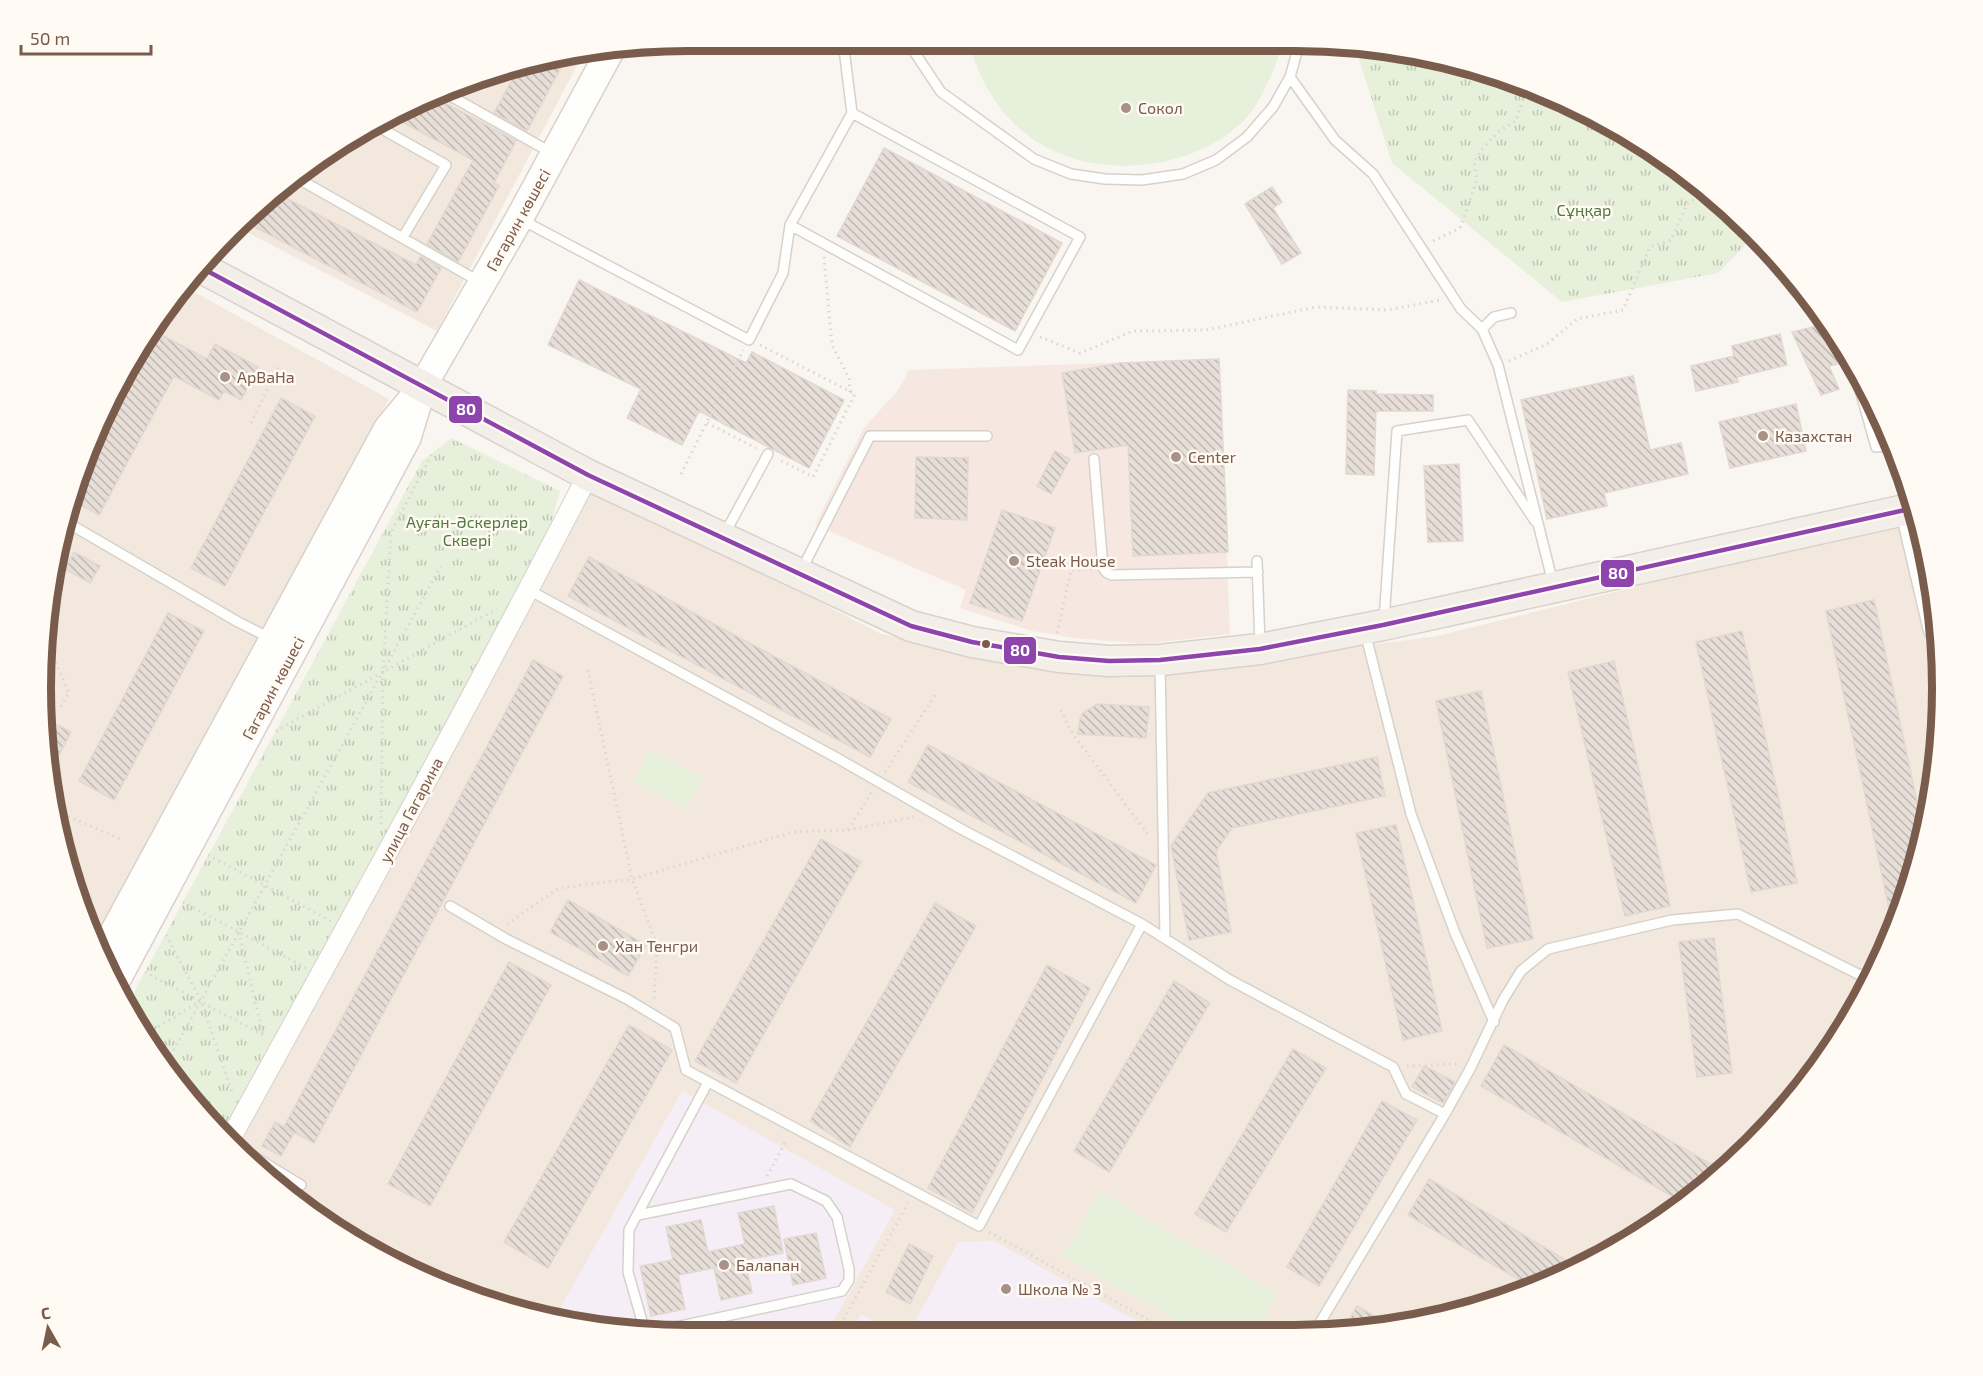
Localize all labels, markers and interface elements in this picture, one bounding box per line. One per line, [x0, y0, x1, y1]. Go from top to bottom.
scale bar [21, 18, 152, 56]
text: 50 m [30, 27, 70, 49]
place label: Сокол [1138, 98, 1183, 117]
marker: Сокол [1119, 101, 1133, 115]
street label: Гагарин көшесі [482, 165, 554, 274]
park label: Сұңқар [1557, 200, 1611, 219]
place label: АрВаНа [237, 367, 295, 386]
marker: АрВаНа [218, 370, 232, 384]
line badge: 80 [448, 395, 483, 424]
text: 80 [456, 399, 476, 418]
place label: Казахстан [1775, 426, 1852, 445]
marker: Казахстан [1756, 429, 1770, 443]
place label: Center [1188, 447, 1237, 466]
marker: Center [1169, 450, 1183, 464]
park label: Ауған-Әскерлер Сквері [406, 512, 528, 549]
place label: Steak House [1026, 551, 1116, 570]
marker: Steak House [1007, 554, 1021, 568]
line badge: 80 [1600, 559, 1635, 588]
text: 80 [1608, 563, 1628, 582]
street label: Гагарин көшесі [237, 633, 308, 743]
line badge: 80 [1003, 636, 1037, 665]
unlabelled marker [980, 638, 992, 650]
text: 80 [1010, 640, 1030, 659]
street label: улица Гагарина [375, 754, 447, 866]
place label: Хан Тенгри [615, 936, 698, 955]
marker: Хан Тенгри [596, 939, 610, 953]
place label: Балапан [736, 1255, 800, 1274]
marker: Балапан [717, 1258, 731, 1272]
place label: Школа № 3 [1018, 1279, 1101, 1298]
marker: Школа № 3 [999, 1282, 1013, 1296]
north arrow [18, 1298, 78, 1358]
text: С [39, 1303, 52, 1323]

